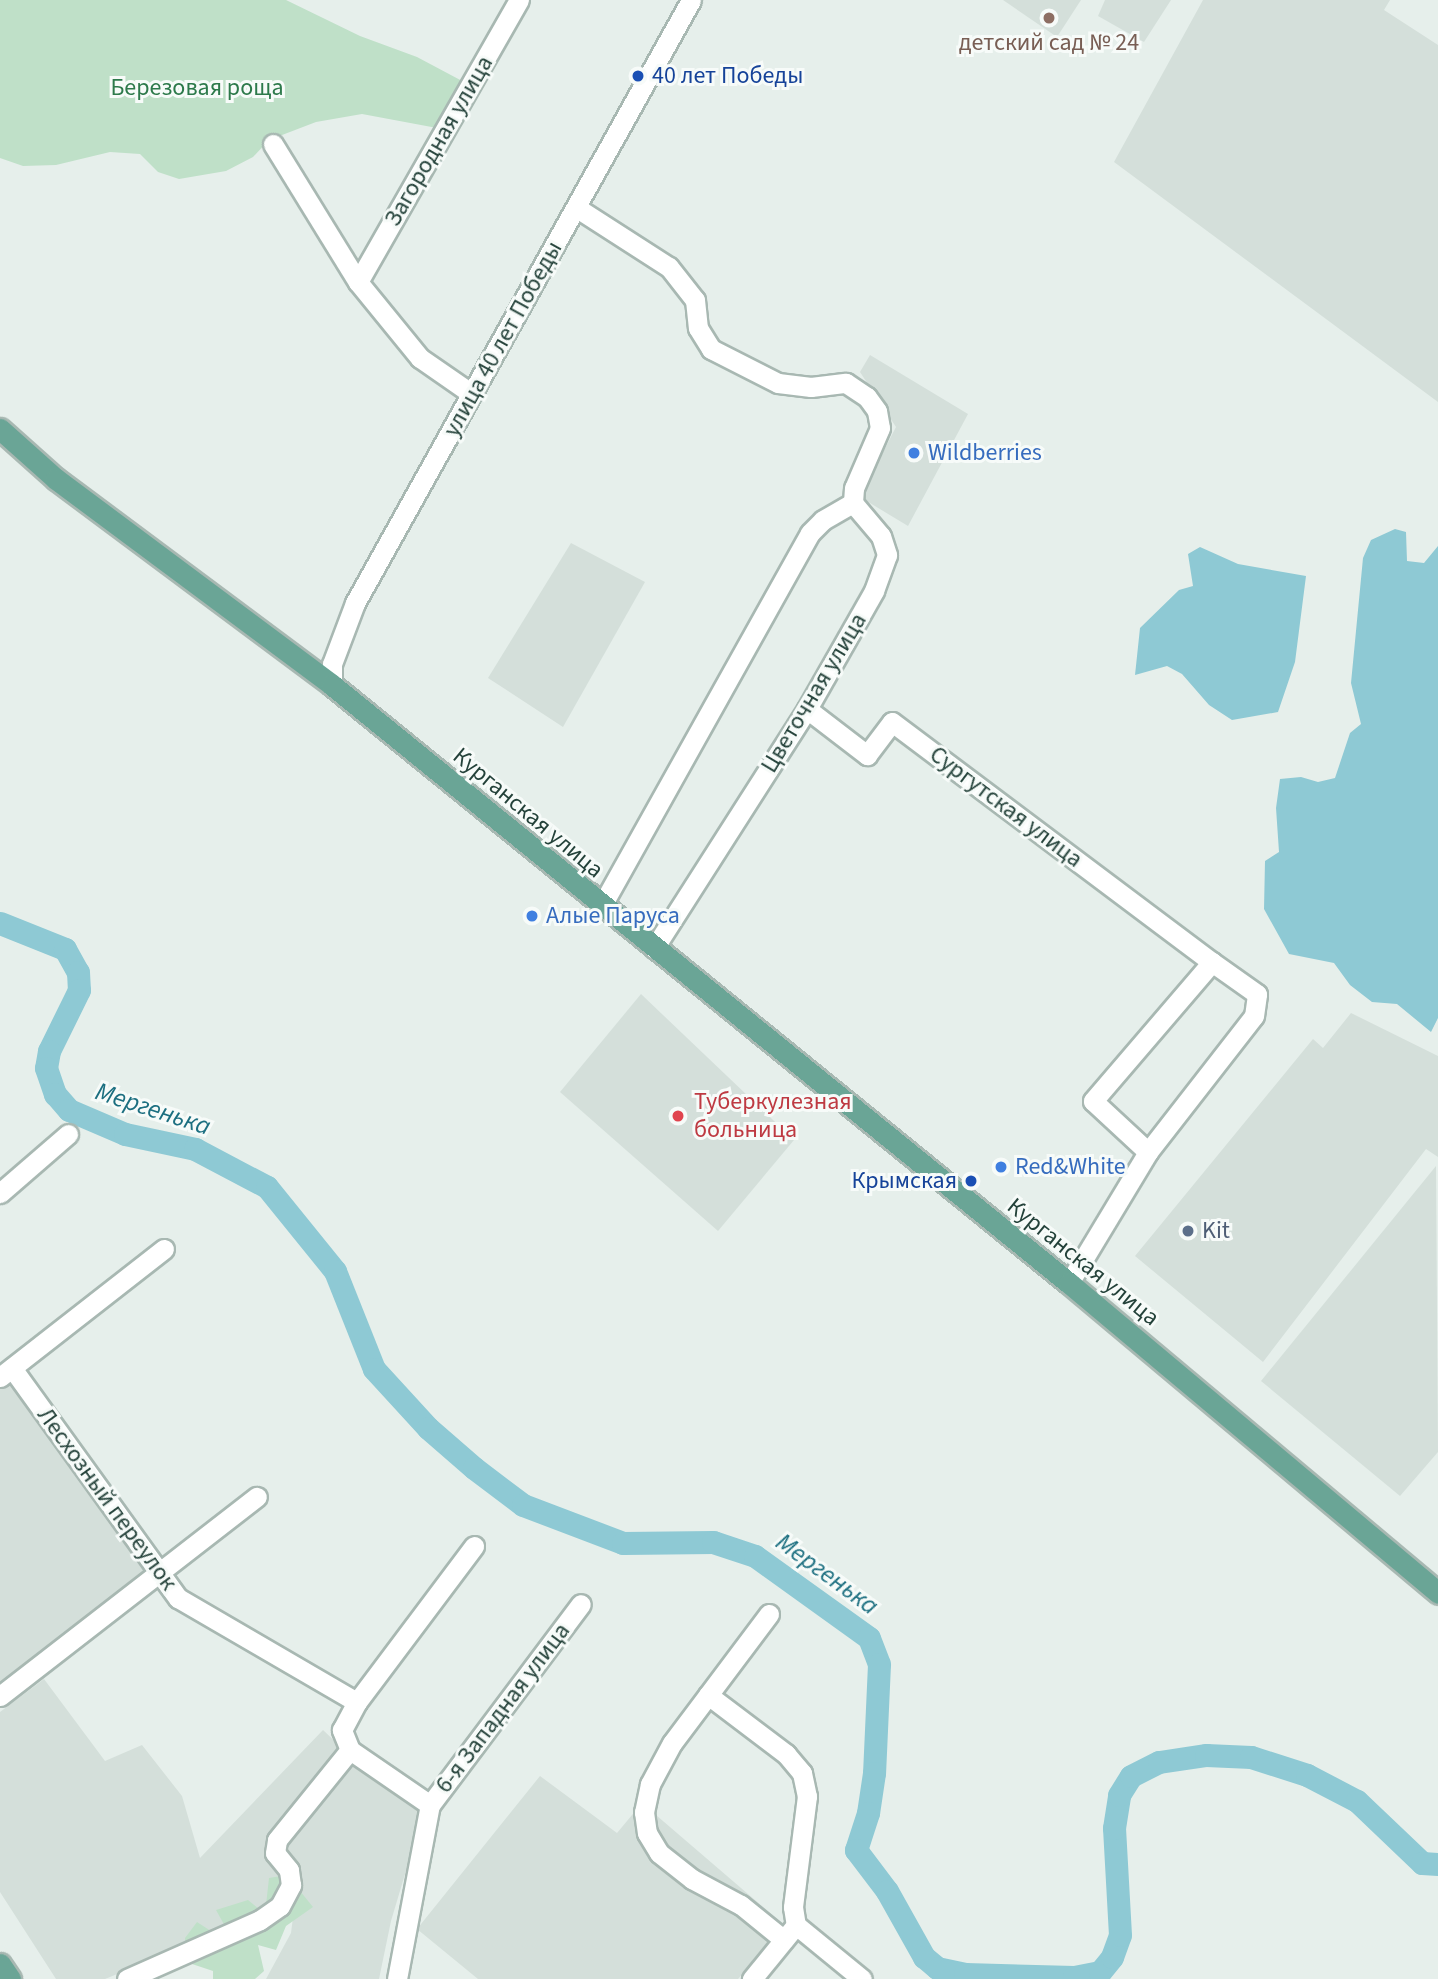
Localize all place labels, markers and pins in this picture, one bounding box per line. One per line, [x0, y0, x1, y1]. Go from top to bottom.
marker: детский сад № 24 [1041, 10, 1057, 26]
place label: детский сад № 24 [959, 29, 1139, 57]
place label: 40 лет Победы [652, 62, 803, 90]
marker: 40 лет Победы [630, 68, 646, 84]
place label: Wildberries [928, 439, 1042, 467]
marker: Wildberries [906, 445, 922, 461]
place label: Алые Паруса [546, 902, 680, 930]
marker: Алые Паруса [524, 908, 540, 924]
place label: Туберкулезная больница [694, 1088, 852, 1144]
marker: Туберкулезная больница [668, 1106, 688, 1126]
place label: Red&White [1015, 1153, 1126, 1181]
marker: Red&White [993, 1159, 1009, 1175]
place label: Крымская [851, 1167, 957, 1195]
marker: Крымская [963, 1173, 979, 1189]
place label: Kit [1202, 1217, 1230, 1245]
marker: Kit [1180, 1223, 1196, 1239]

